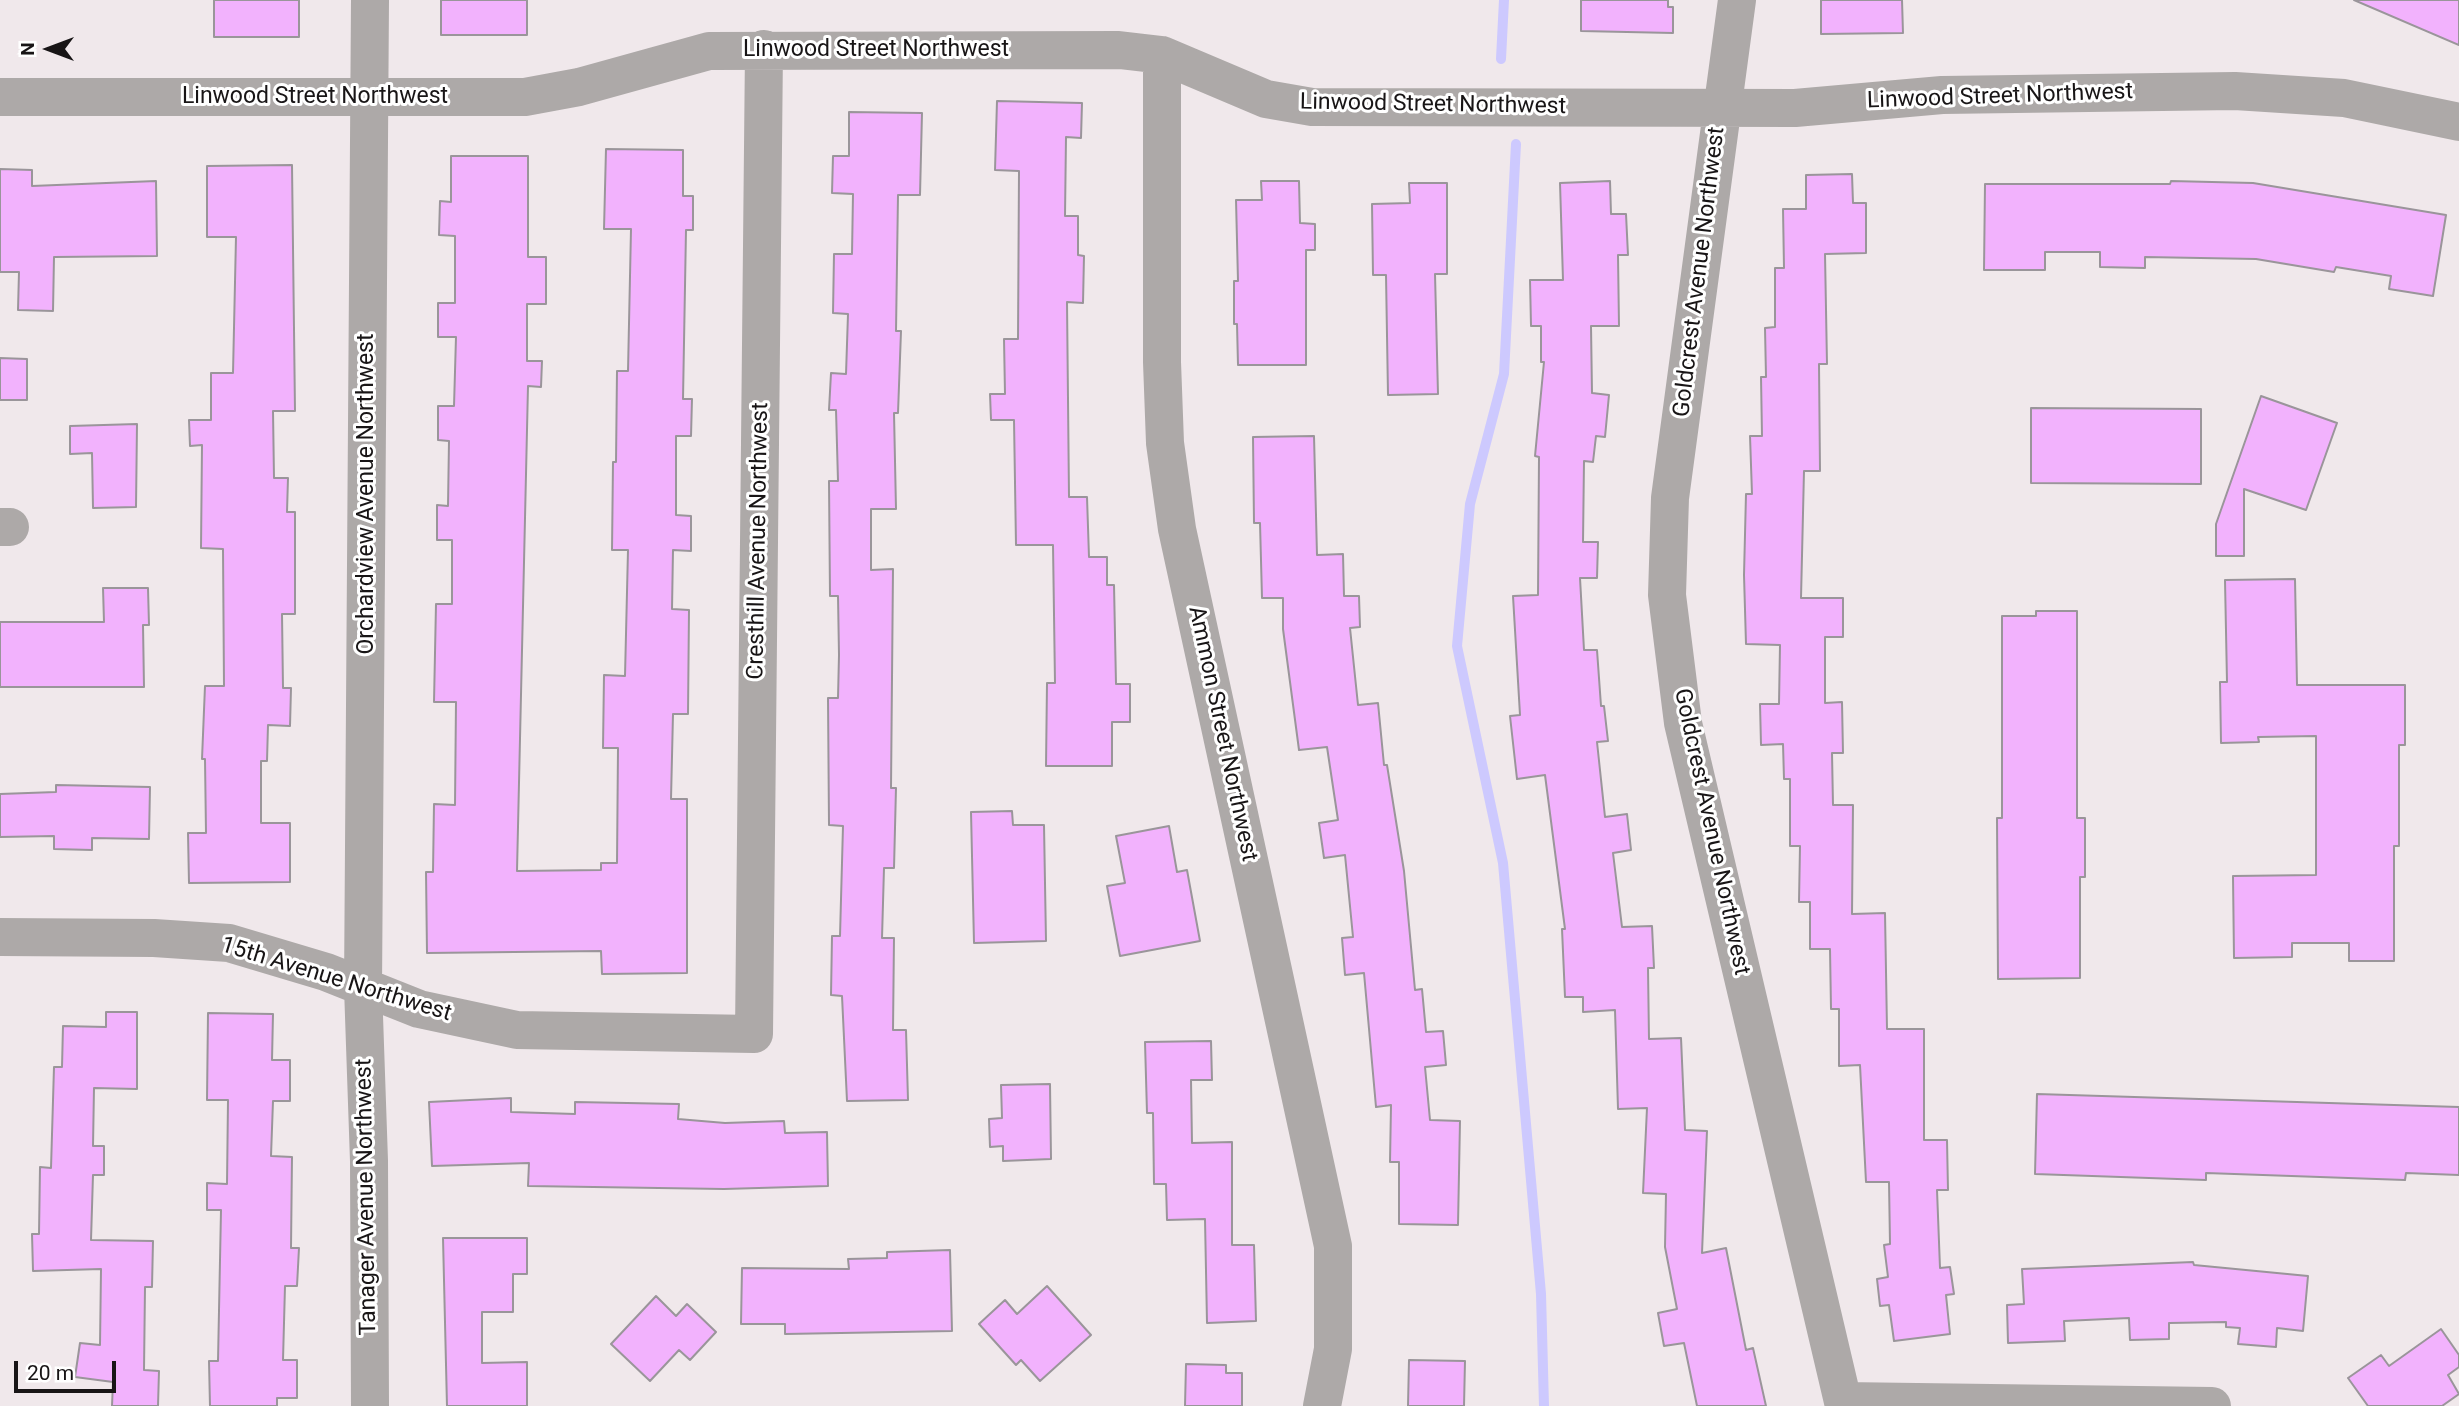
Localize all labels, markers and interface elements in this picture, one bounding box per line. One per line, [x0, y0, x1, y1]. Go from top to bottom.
north arrow [14, 14, 84, 84]
street label: Linwood Street Northwest [743, 36, 1009, 64]
text: N [16, 42, 39, 56]
street label: Linwood Street Northwest [1866, 79, 2134, 115]
street label: Linwood Street Northwest [182, 83, 448, 111]
street label: Linwood Street Northwest [1300, 89, 1566, 121]
street label: Goldcrest Avenue Northwest [1669, 125, 1731, 419]
street label: Orchardview Avenue Northwest [353, 334, 381, 654]
street label: Cresthill Avenue Northwest [743, 402, 775, 680]
street label: Ammon Street Northwest [1181, 604, 1263, 864]
street label: Goldcrest Avenue Northwest [1667, 686, 1755, 978]
street label: 15th Avenue Northwest [217, 932, 455, 1028]
street label: Tanager Avenue Northwest [351, 1058, 383, 1336]
scale bar [18, 1346, 119, 1390]
text: 20 m [27, 1361, 74, 1385]

